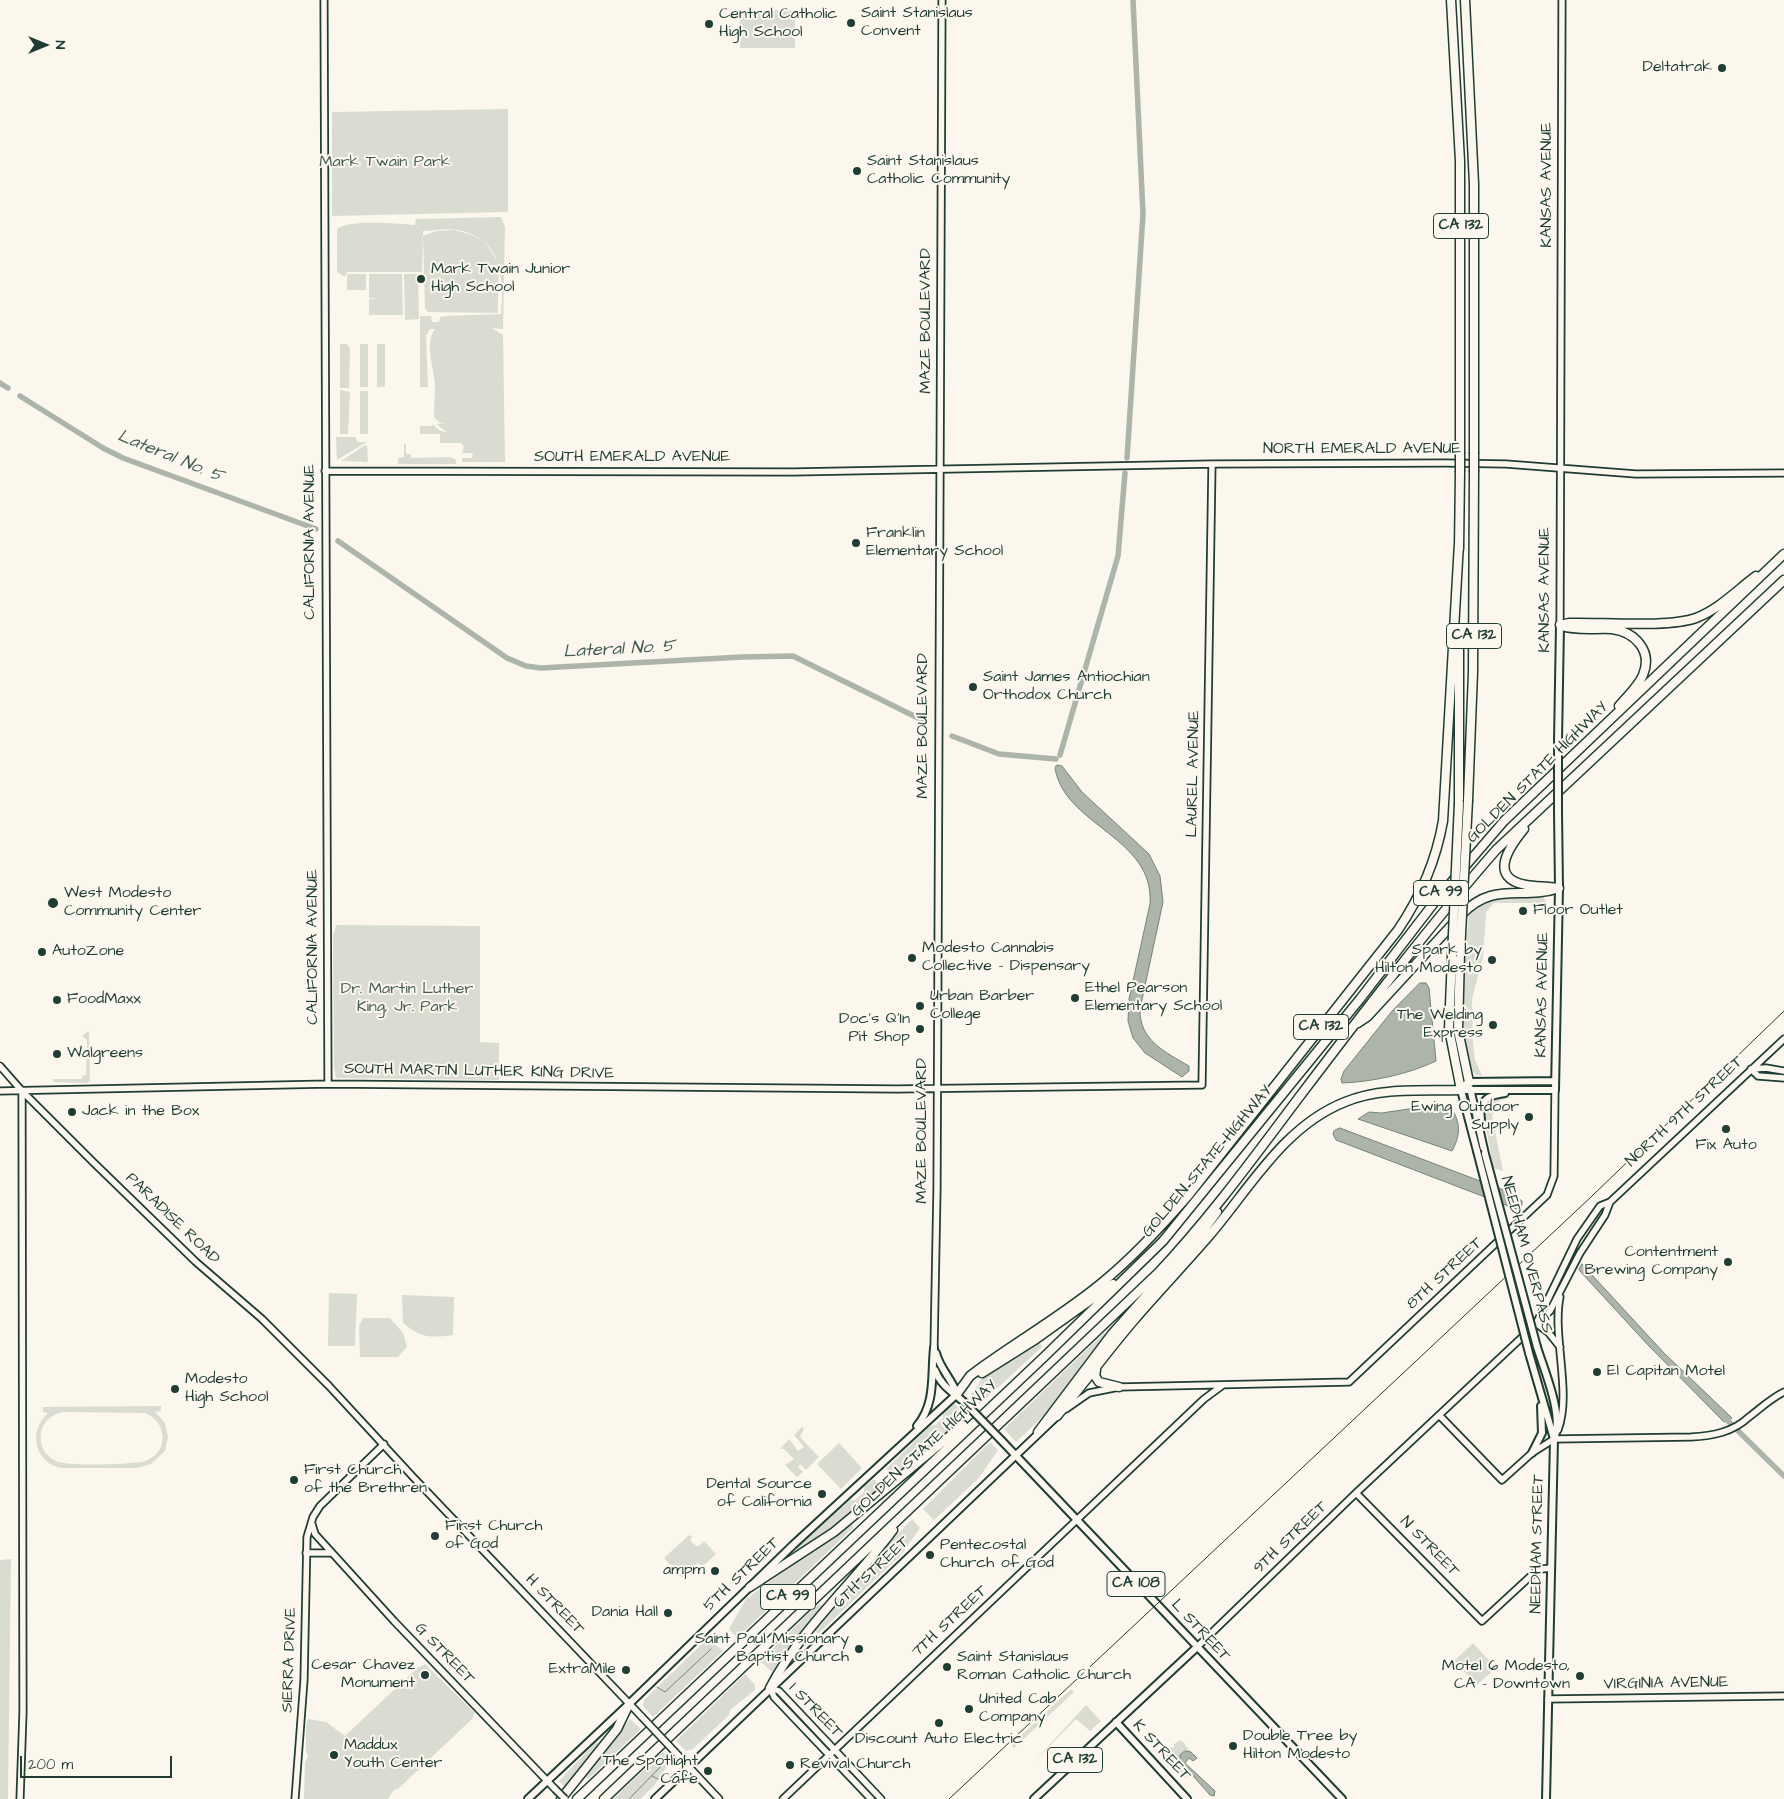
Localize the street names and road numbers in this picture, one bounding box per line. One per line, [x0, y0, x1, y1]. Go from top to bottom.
street label: KANSAS AVENUE [1538, 122, 1558, 248]
road number: CA 132 [1434, 214, 1488, 238]
street label: MAZE BOULEVARD [917, 248, 937, 394]
street label: NORTH EMERALD AVENUE [1263, 440, 1461, 460]
street label: SOUTH EMERALD AVENUE [534, 448, 730, 468]
street label: CALIFORNIA AVENUE [301, 464, 321, 620]
street label: KANSAS AVENUE [1536, 527, 1556, 653]
road number: CA 132 [1446, 624, 1502, 648]
street label: MAZE BOULEVARD [914, 653, 934, 799]
street label: GOLDEN STATE HIGHWAY [1463, 698, 1613, 848]
street label: LAUREL AVENUE [1183, 710, 1205, 838]
street label: CALIFORNIA AVENUE [304, 869, 324, 1025]
road number: CA 99 [1414, 880, 1468, 906]
street label: KANSAS AVENUE [1532, 932, 1554, 1058]
road number: CA 132 [1294, 1014, 1348, 1040]
street label: NORTH 9TH STREET [1622, 1052, 1748, 1172]
street label: MAZE BOULEVARD [913, 1058, 933, 1204]
street label: SOUTH MARTIN LUTHER KING DRIVE [344, 1060, 614, 1084]
street label: GOLDEN STATE HIGHWAY [1139, 1082, 1277, 1242]
street label: PARADISE ROAD [121, 1169, 223, 1269]
street label: NEEDHAM OVERPASS [1496, 1174, 1556, 1336]
street label: 8TH STREET [1403, 1234, 1487, 1314]
street label: GOLDEN STATE HIGHWAY [848, 1376, 1002, 1522]
street label: NEEDHAM STREET [1527, 1474, 1549, 1614]
street label: 9TH STREET [1250, 1498, 1332, 1578]
street label: N STREET [1395, 1513, 1463, 1581]
street label: 6TH STREET [830, 1533, 914, 1613]
street label: 5TH STREET [700, 1534, 784, 1616]
street label: H STREET [520, 1571, 588, 1639]
road number: CA 108 [1107, 1572, 1165, 1596]
street label: 7TH STREET [908, 1582, 992, 1662]
road number: CA 99 [760, 1584, 816, 1610]
street label: L STREET [1166, 1596, 1234, 1666]
street label: SIERRA DRIVE [279, 1607, 301, 1713]
street label: G STREET [410, 1619, 478, 1689]
street label: VIRGINIA AVENUE [1603, 1673, 1729, 1695]
street label: I STREET [784, 1679, 846, 1743]
street label: K STREET [1128, 1716, 1194, 1786]
road number: CA 132 [1048, 1748, 1102, 1772]

